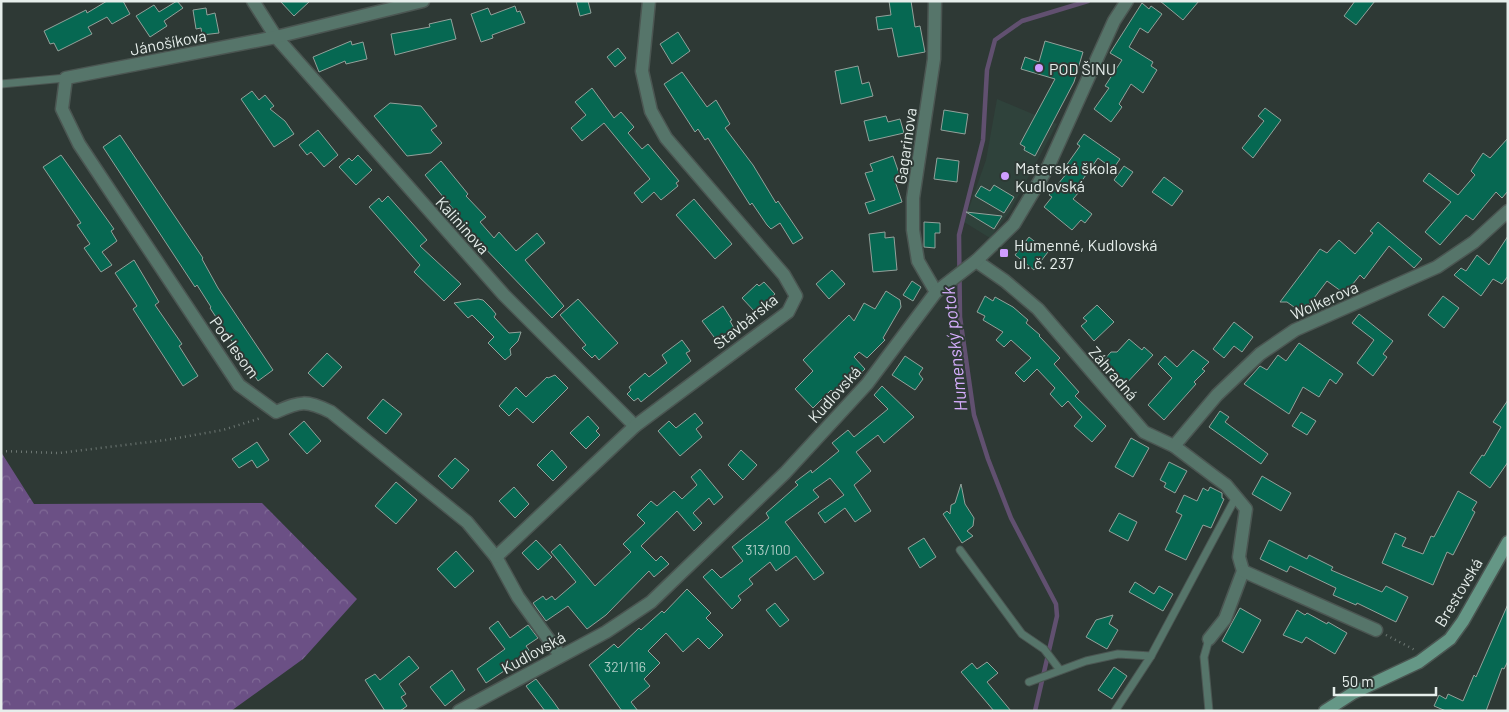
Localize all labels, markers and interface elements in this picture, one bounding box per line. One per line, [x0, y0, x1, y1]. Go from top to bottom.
street label: Jánošíkova [128, 25, 208, 59]
place label: POD ŠINU [1049, 59, 1116, 78]
marker: POD ŠINU [1033, 62, 1045, 74]
street label: Gagarinova [890, 107, 920, 185]
place label: Materská škola Kudlovská [1015, 158, 1117, 195]
marker: Materská škola Kudlovská [999, 170, 1011, 182]
street label: Kalininova [432, 192, 494, 258]
place label: Humenné, Kudlovská ul. č. 237 [1014, 235, 1157, 272]
marker: Humenné, Kudlovská ul. č. 237 [998, 247, 1010, 259]
street label: Wolkerova [1287, 277, 1361, 323]
water label: Humenský potok [936, 285, 972, 413]
street label: Stavbárska [709, 289, 781, 353]
street label: Pod lesom [206, 312, 264, 382]
street label: Záhradná [1085, 342, 1143, 404]
street label: Kudlovská [804, 362, 864, 426]
house number: 313/100 [745, 541, 791, 558]
street label: Brestovská [1430, 554, 1486, 630]
street label: Kudlovská [498, 627, 568, 677]
house number: 321/116 [604, 658, 646, 675]
scale bar [1334, 664, 1436, 696]
text: 50 m [1342, 672, 1374, 690]

